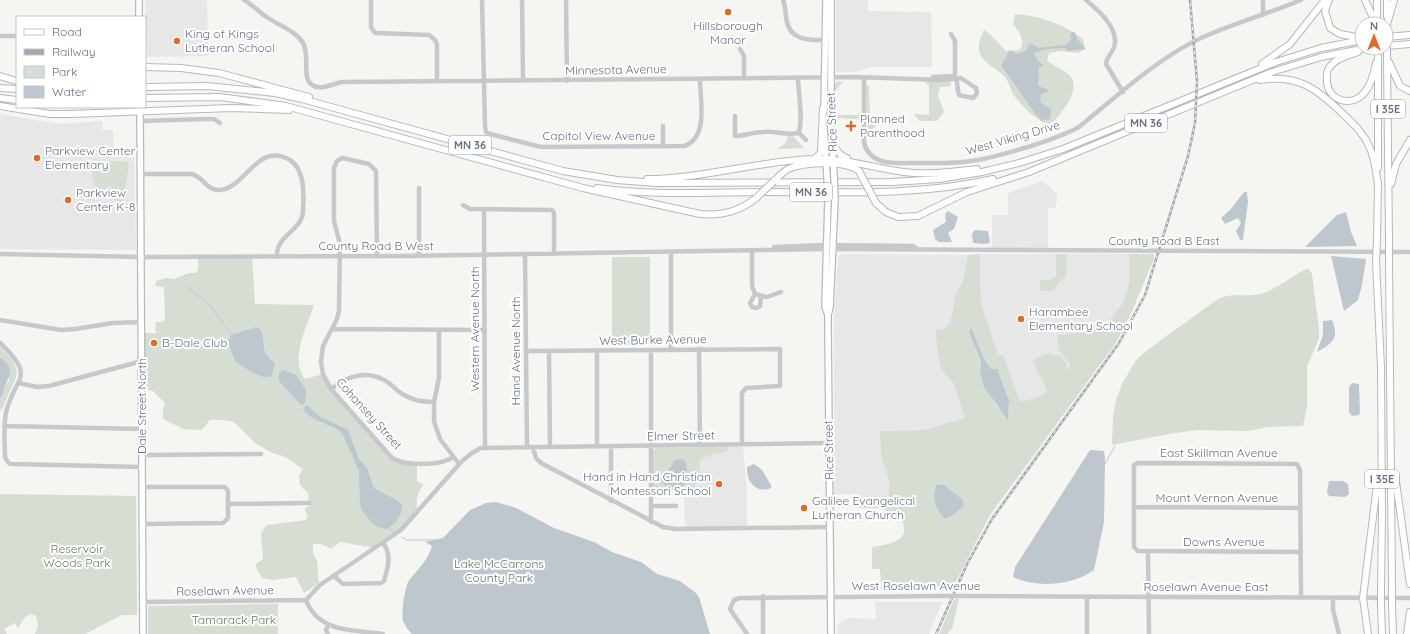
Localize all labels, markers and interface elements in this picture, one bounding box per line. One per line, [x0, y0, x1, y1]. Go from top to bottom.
marker: Hillsborough Manor [723, 7, 733, 17]
legend [16, 16, 146, 108]
north arrow [1354, 16, 1394, 56]
place label: Hillsborough Manor [693, 18, 763, 47]
text: N [1370, 19, 1378, 33]
text: Road [52, 24, 82, 39]
place label: King of Kings Lutheran School [185, 26, 275, 55]
marker: King of Kings Lutheran School [172, 36, 182, 46]
text: Railway [52, 44, 96, 59]
street label: Minnesota Avenue [565, 61, 667, 78]
text: Park [52, 64, 77, 79]
text: Water [52, 84, 87, 99]
street label: Rice Street [823, 92, 840, 152]
road number: I 35E [1371, 100, 1405, 118]
place label: Planned Parenthood [860, 111, 925, 140]
road number: MN 36 [1125, 114, 1167, 132]
street label: West Viking Drive [964, 117, 1062, 158]
marker: Planned Parenthood [845, 120, 857, 132]
street label: Capitol View Avenue [543, 128, 656, 143]
road number: MN 36 [449, 136, 491, 154]
place label: Parkview Center Elementary [45, 143, 136, 172]
marker: Parkview Center Elementary [32, 153, 42, 163]
road number: MN 36 [790, 183, 832, 201]
place label: Parkview Center K-8 [76, 185, 136, 214]
marker: Parkview Center K-8 [63, 195, 73, 205]
street label: County Road B East [1109, 233, 1219, 248]
street label: County Road B West [318, 238, 434, 253]
street label: Western Avenue North [467, 266, 482, 392]
street label: Hand Avenue North [508, 296, 523, 406]
place label: Harambee Elementary School [1029, 304, 1133, 333]
marker: Harambee Elementary School [1016, 314, 1026, 324]
street label: West Burke Avenue [599, 331, 707, 348]
place label: B-Dale Club [162, 335, 228, 350]
marker: B-Dale Club [149, 338, 159, 348]
street label: Dale Street North [134, 358, 149, 454]
street label: Cohansey Street [333, 375, 406, 453]
street label: Rice Street [820, 420, 837, 480]
street label: Elmer Street [647, 427, 715, 444]
street label: East Skillman Avenue [1160, 445, 1278, 460]
place label: Hand in Hand Christian Montessori School [583, 469, 711, 498]
road number: I 35E [1365, 470, 1399, 488]
marker: Hand in Hand Christian Montessori School [714, 479, 724, 489]
street label: Mount Vernon Avenue [1156, 490, 1279, 505]
place label: Galilee Evangelical Lutheran Church [812, 493, 915, 522]
marker: Galilee Evangelical Lutheran Church [799, 503, 809, 513]
street label: Downs Avenue [1183, 534, 1265, 549]
park label: Reservoir Woods Park [43, 541, 111, 570]
park label: Lake McCarrons County Park [454, 556, 544, 585]
street label: West Roselawn Avenue [851, 578, 981, 593]
street label: Roselawn Avenue East [1144, 579, 1268, 594]
street label: Roselawn Avenue [176, 582, 274, 599]
park label: Tamarack Park [192, 612, 276, 627]

